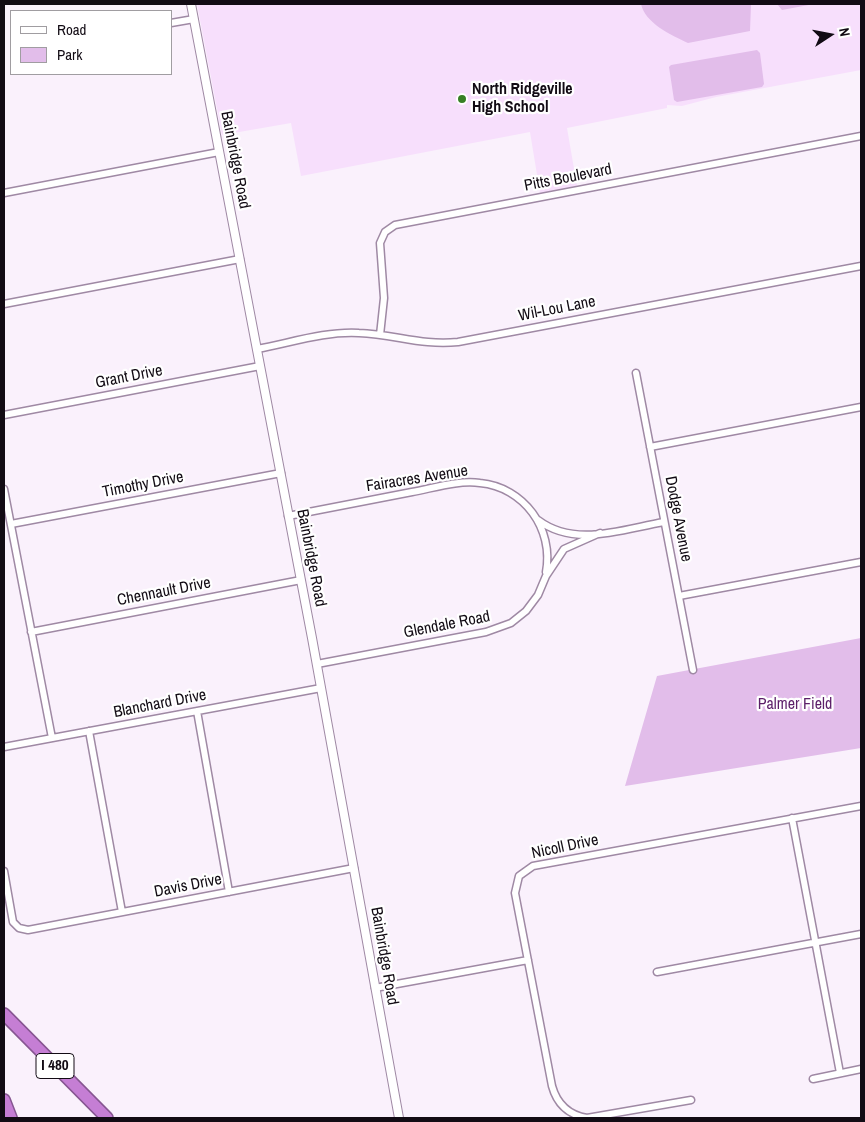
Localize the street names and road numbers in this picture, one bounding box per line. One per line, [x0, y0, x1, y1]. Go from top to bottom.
street label: Bainbridge Road [216, 109, 254, 211]
street label: Pitts Boulevard [522, 160, 614, 196]
street label: Wil-Lou Lane [517, 292, 597, 326]
street label: Grant Drive [94, 361, 164, 393]
street label: Fairacres Avenue [365, 461, 469, 497]
street label: Timothy Drive [101, 468, 185, 502]
street label: Dodge Avenue [660, 475, 696, 563]
street label: Bainbridge Road [292, 507, 330, 609]
street label: Chennault Drive [116, 574, 212, 610]
street label: Glendale Road [402, 607, 492, 643]
street label: Blanchard Drive [112, 686, 208, 722]
street label: Nicoll Drive [530, 831, 600, 863]
street label: Davis Drive [153, 870, 223, 902]
street label: Bainbridge Road [366, 905, 402, 1007]
road number: I 480 [36, 1054, 74, 1078]

